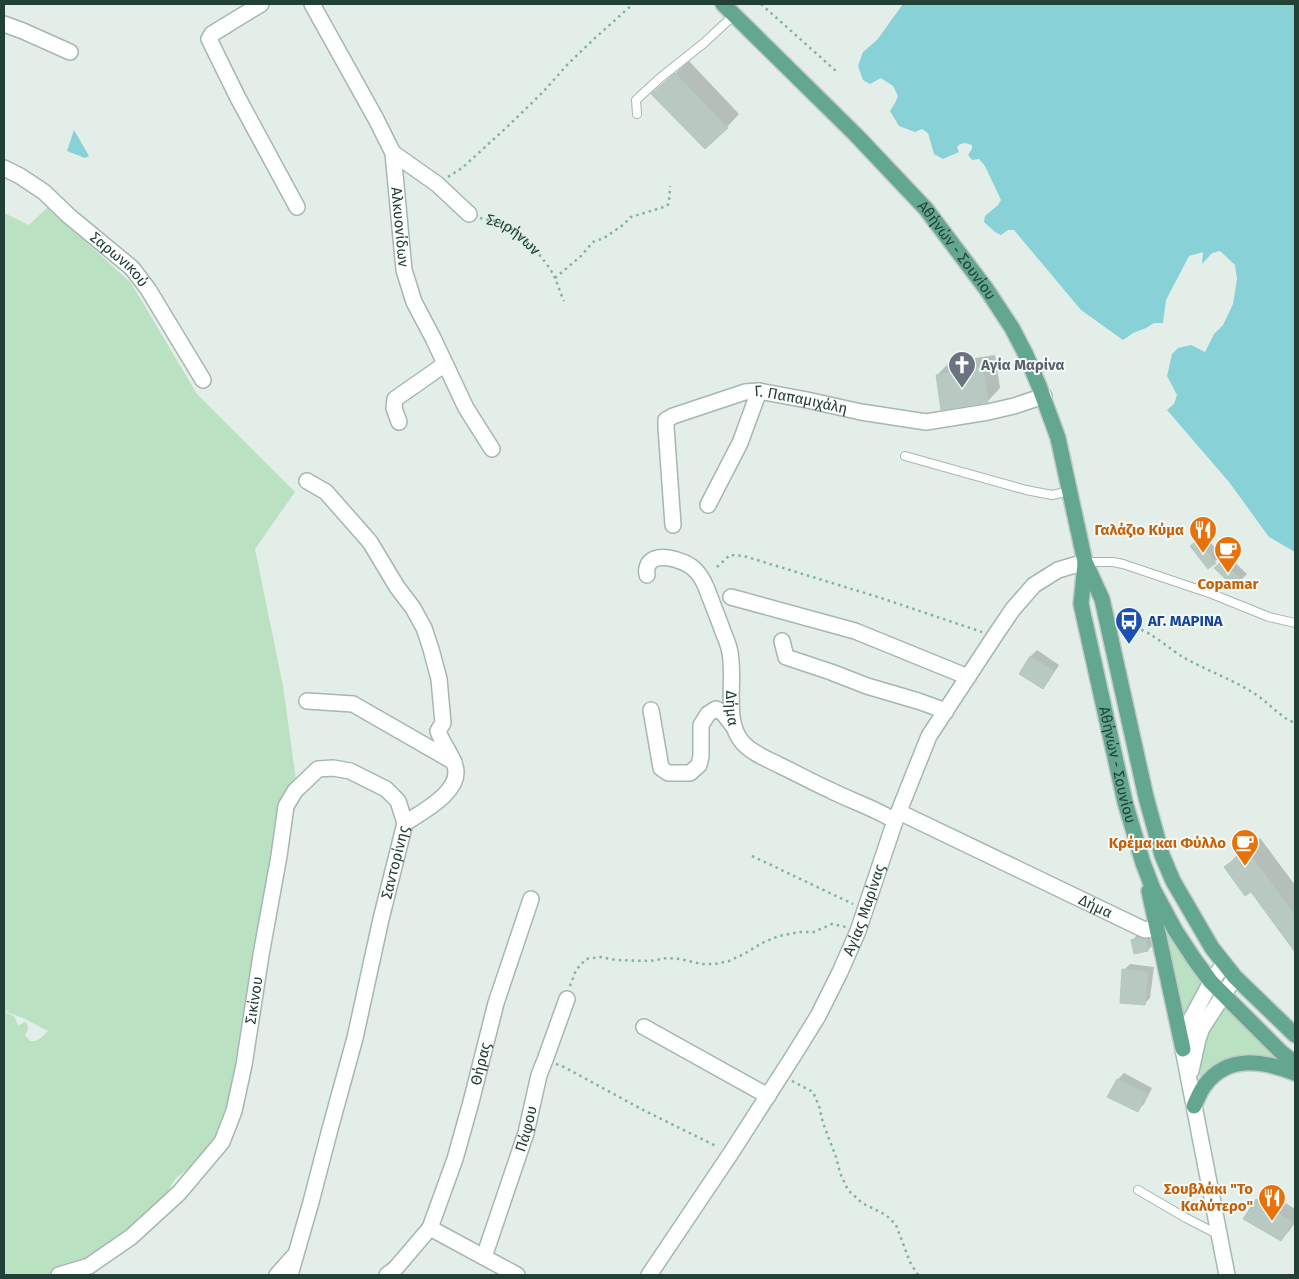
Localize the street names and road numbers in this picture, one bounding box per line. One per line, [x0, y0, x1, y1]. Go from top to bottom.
street label: Αλκυονίδων [387, 186, 413, 269]
street label: Αθήνών - Σουνίου [914, 197, 1000, 303]
street label: Σειρήνων [485, 211, 545, 259]
street label: Σαρωνικού [86, 228, 152, 291]
street label: Γ. Παπαμιχάλη [754, 382, 849, 418]
street label: Δήμα [722, 690, 743, 728]
street label: Αθήνών - Σουνίου [1095, 705, 1140, 825]
street label: Σαντορίνης [377, 824, 413, 901]
street label: Αγίας Μαρίνας [839, 862, 889, 959]
street label: Δήμα [1076, 891, 1115, 922]
street label: Σικίνου [241, 975, 267, 1025]
street label: Θήρας [467, 1040, 495, 1087]
street label: Πάφου [511, 1104, 541, 1154]

